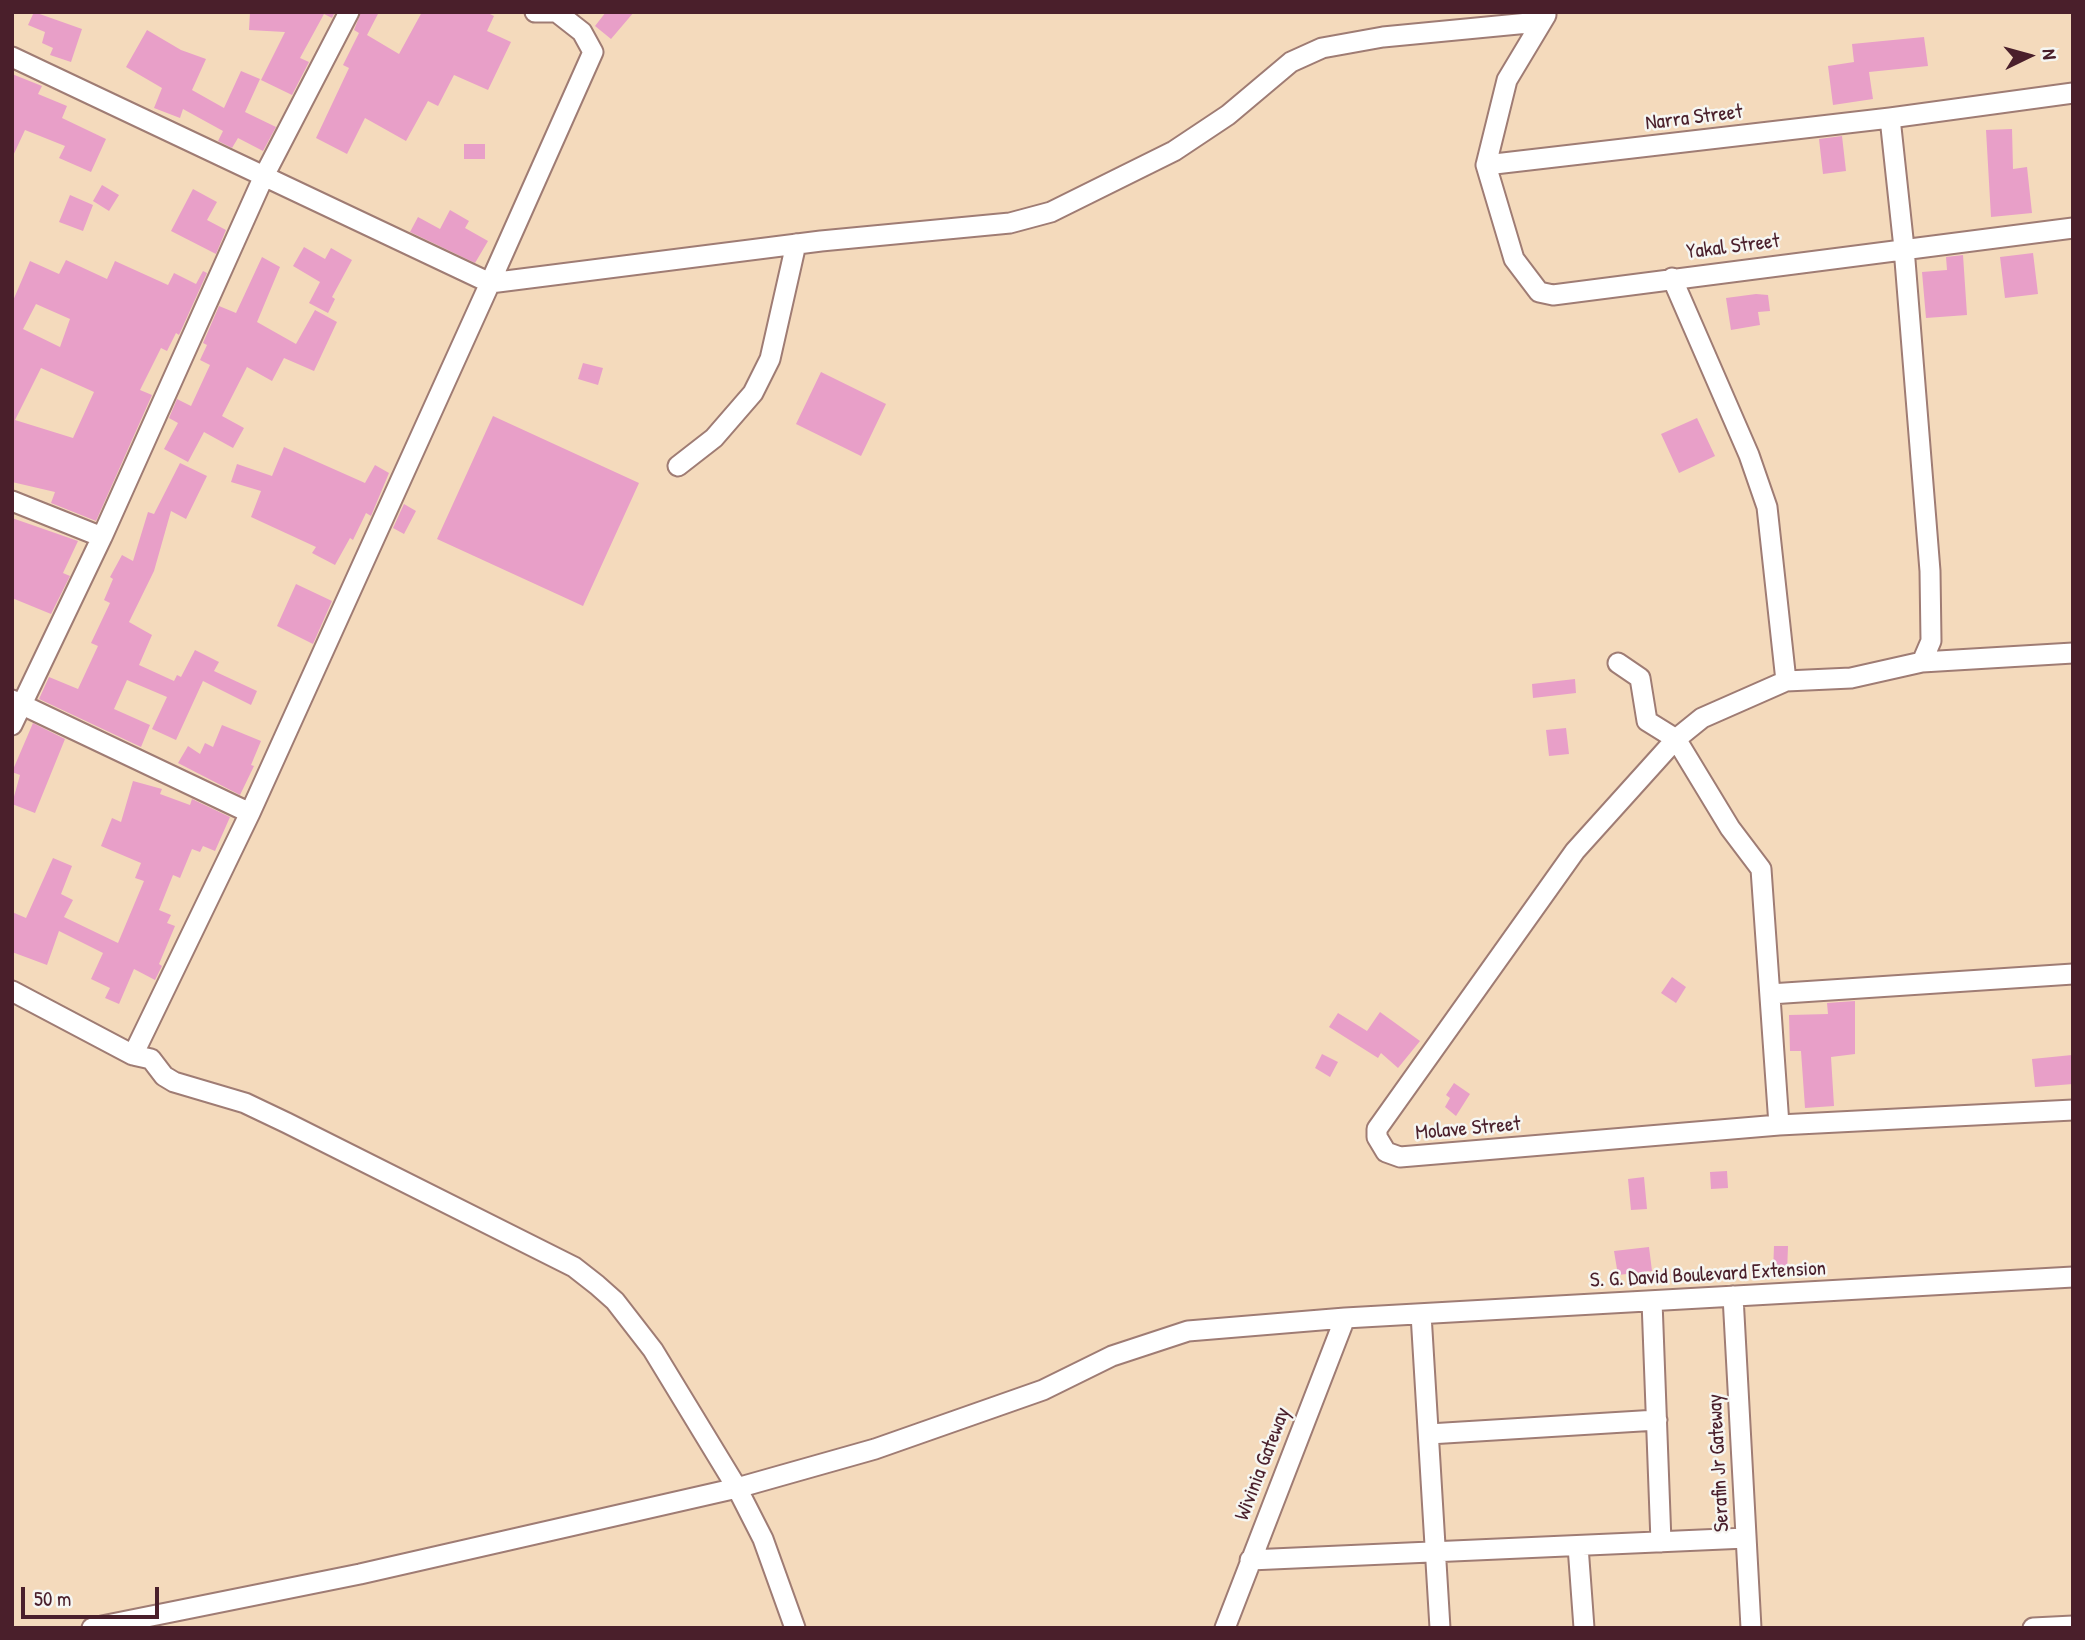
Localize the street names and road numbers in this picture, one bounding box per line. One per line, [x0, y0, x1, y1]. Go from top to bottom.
street label: Narra Street [1644, 100, 1744, 136]
street label: Yakal Street [1685, 229, 1781, 265]
street label: Molave Street [1414, 1112, 1522, 1146]
street label: S. G. David Boulevard Extension [1589, 1256, 1827, 1294]
street label: Serafin Jr Gateway [1703, 1393, 1735, 1533]
street label: Wivinia Gateway [1230, 1404, 1296, 1524]

